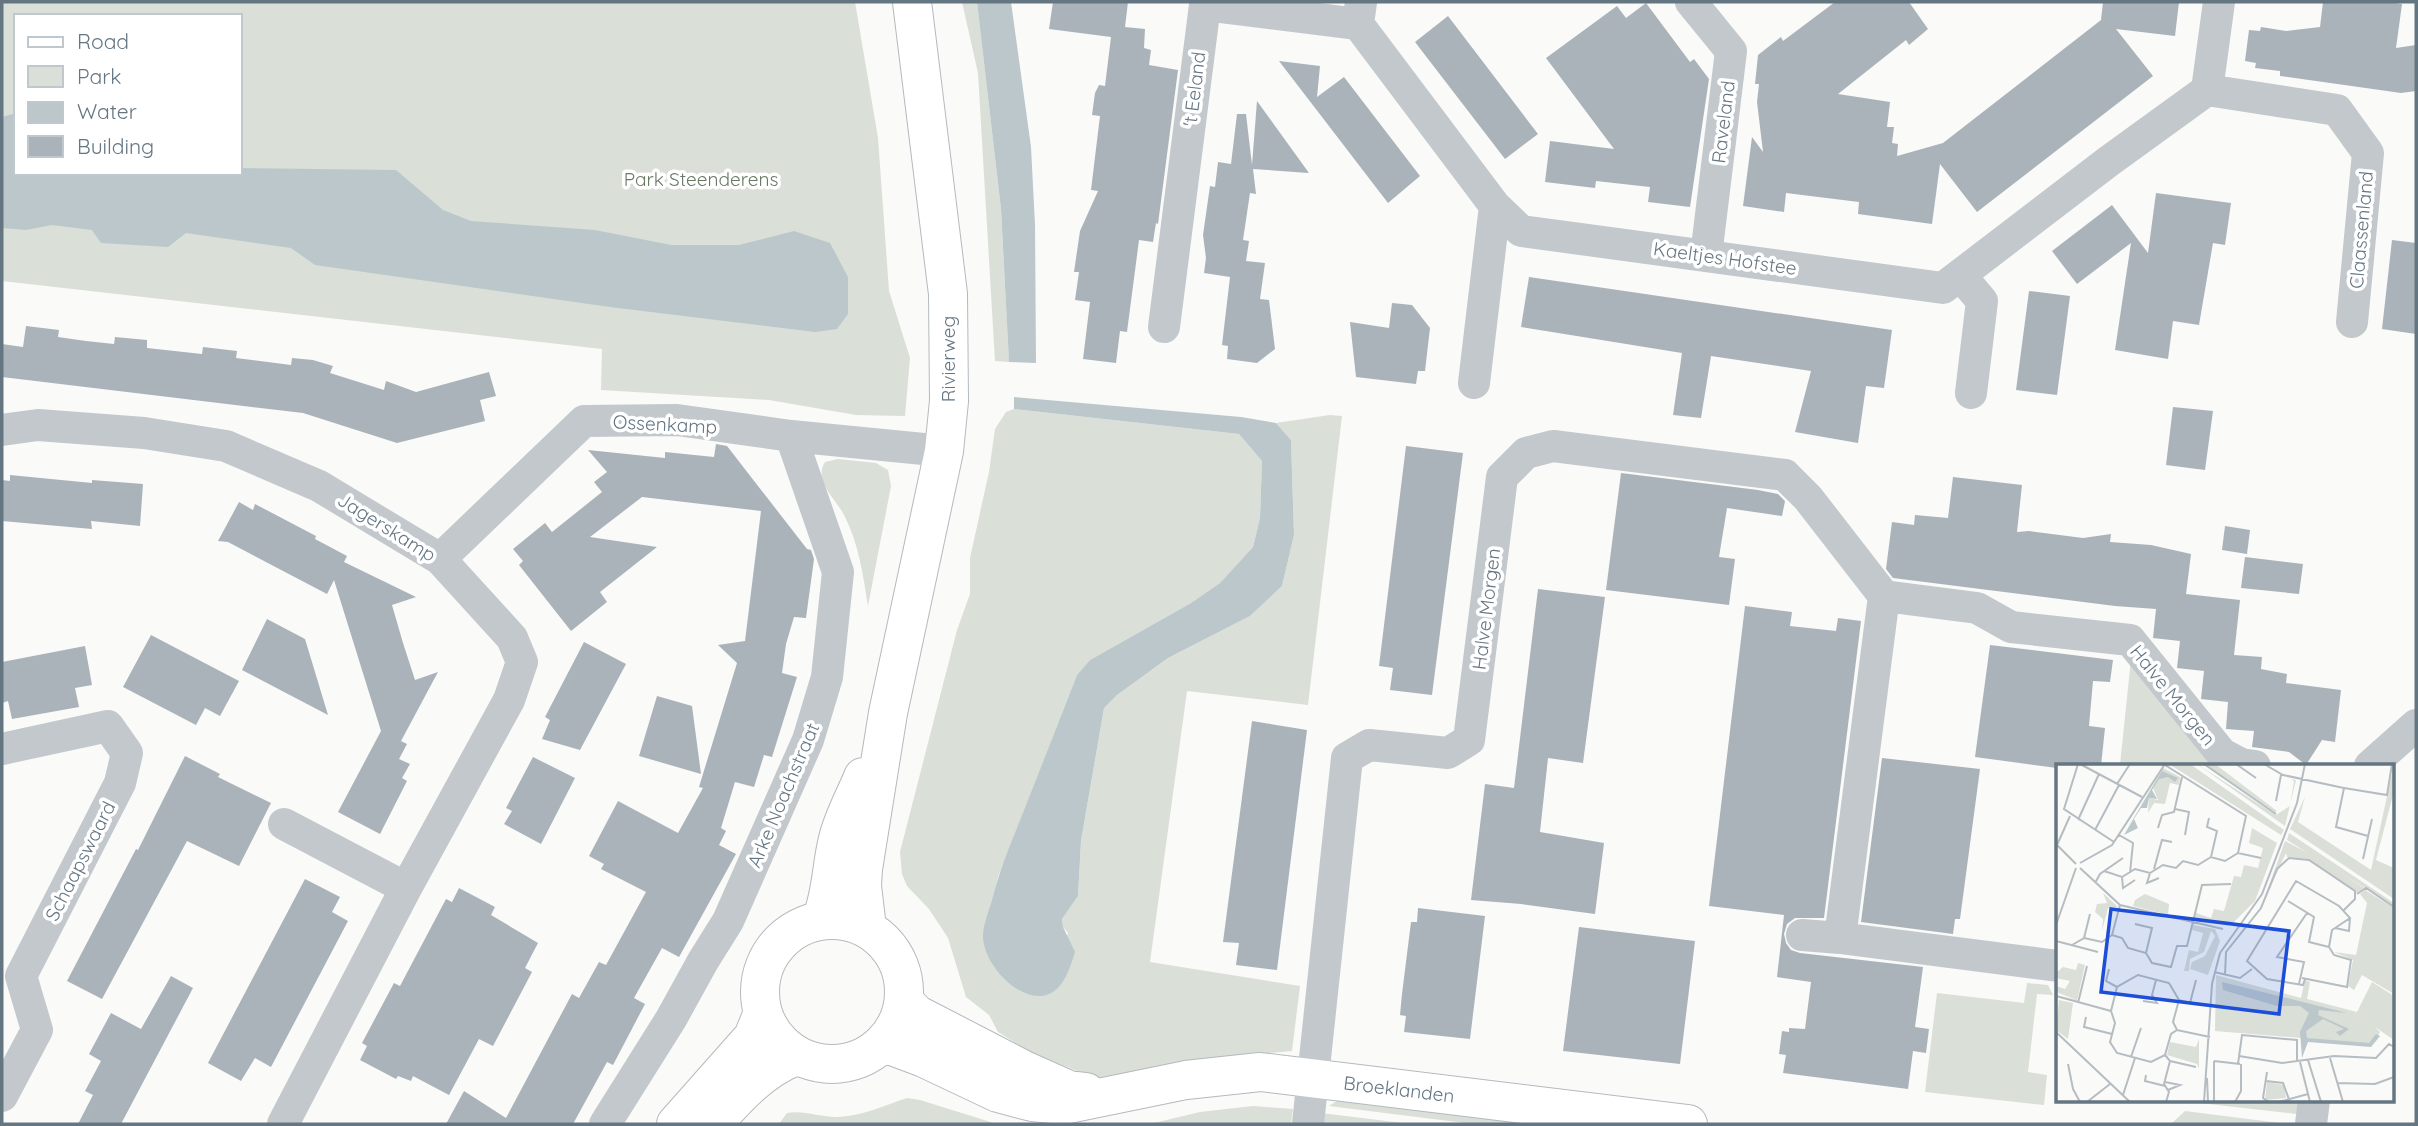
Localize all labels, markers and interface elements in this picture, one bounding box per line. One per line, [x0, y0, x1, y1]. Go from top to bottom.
legend [14, 14, 242, 175]
text: Road [77, 28, 129, 54]
street label: 't Eeland [1178, 50, 1210, 128]
text: Park [77, 63, 121, 89]
street label: Raveland [1706, 79, 1740, 165]
text: Water [77, 98, 137, 124]
text: Building [77, 133, 154, 159]
park label: Park Steenderens [624, 167, 778, 191]
street label: Claassenland [2344, 170, 2378, 290]
street label: Kaeltjes Hofstee [1652, 236, 1798, 280]
street label: Rivierweg [936, 316, 960, 402]
street label: Ossenkamp [612, 409, 718, 439]
street label: Jagerskamp [333, 487, 441, 567]
street label: Halve Morgen [1467, 547, 1505, 671]
street label: Halve Morgen [2125, 640, 2221, 750]
street label: Arke Noachstraat [742, 719, 824, 871]
inset map [2056, 764, 2394, 1102]
street label: Schaapswaard [40, 797, 120, 925]
street label: Broeklanden [1342, 1070, 1456, 1108]

